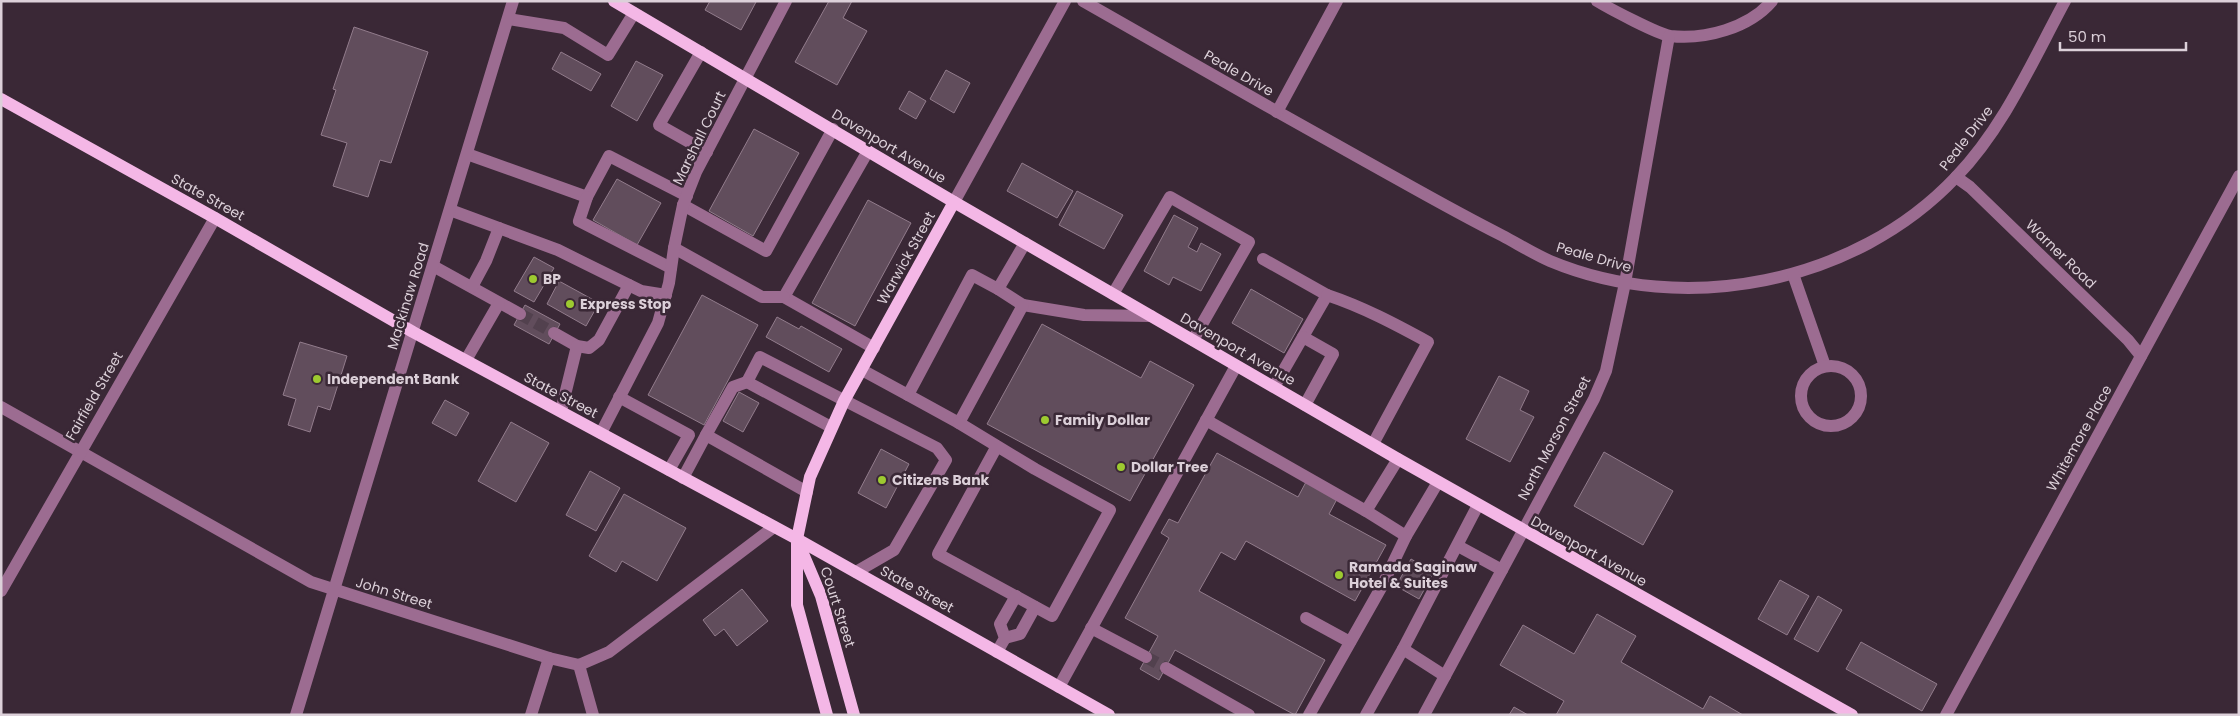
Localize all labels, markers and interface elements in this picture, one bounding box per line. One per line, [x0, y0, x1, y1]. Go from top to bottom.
scale bar [2060, 20, 2186, 52]
text: 50 m [2068, 26, 2106, 47]
street label: Peale Drive [1201, 45, 1278, 101]
street label: Marshall Court [668, 88, 730, 188]
street label: Peale Drive [1934, 101, 1998, 175]
street label: Davenport Avenue [828, 104, 950, 188]
street label: State Street [168, 169, 248, 225]
street label: Warwick Street [872, 208, 940, 308]
street label: Warner Road [2021, 215, 2101, 293]
street label: Peale Drive [1554, 237, 1634, 277]
street label: Mackinaw Road [382, 240, 434, 352]
place label: BP [543, 269, 561, 289]
marker: BP [527, 273, 539, 285]
place label: Express Stop [580, 294, 672, 314]
marker: Express Stop [564, 298, 576, 310]
street label: Davenport Avenue [1177, 308, 1300, 390]
street label: Fairfield Street [60, 348, 128, 444]
street label: State Street [520, 367, 602, 423]
place label: Independent Bank [327, 369, 460, 389]
street label: North Morson Street [1513, 372, 1595, 504]
marker: Independent Bank [311, 373, 323, 385]
street label: Whitemore Place [2041, 381, 2117, 495]
place label: Family Dollar [1055, 410, 1150, 430]
marker: Family Dollar [1039, 414, 1051, 426]
place label: Dollar Tree [1131, 457, 1209, 477]
marker: Dollar Tree [1115, 461, 1127, 473]
place label: Citizens Bank [892, 470, 990, 490]
marker: Citizens Bank [876, 474, 888, 486]
street label: Davenport Avenue [1527, 511, 1651, 591]
place label: Ramada Saginaw Hotel & Suites [1349, 557, 1478, 593]
street label: State Street [877, 561, 957, 617]
street label: Court Street [816, 564, 860, 650]
marker: Ramada Saginaw Hotel & Suites [1333, 569, 1345, 581]
street label: John Street [353, 572, 435, 614]

